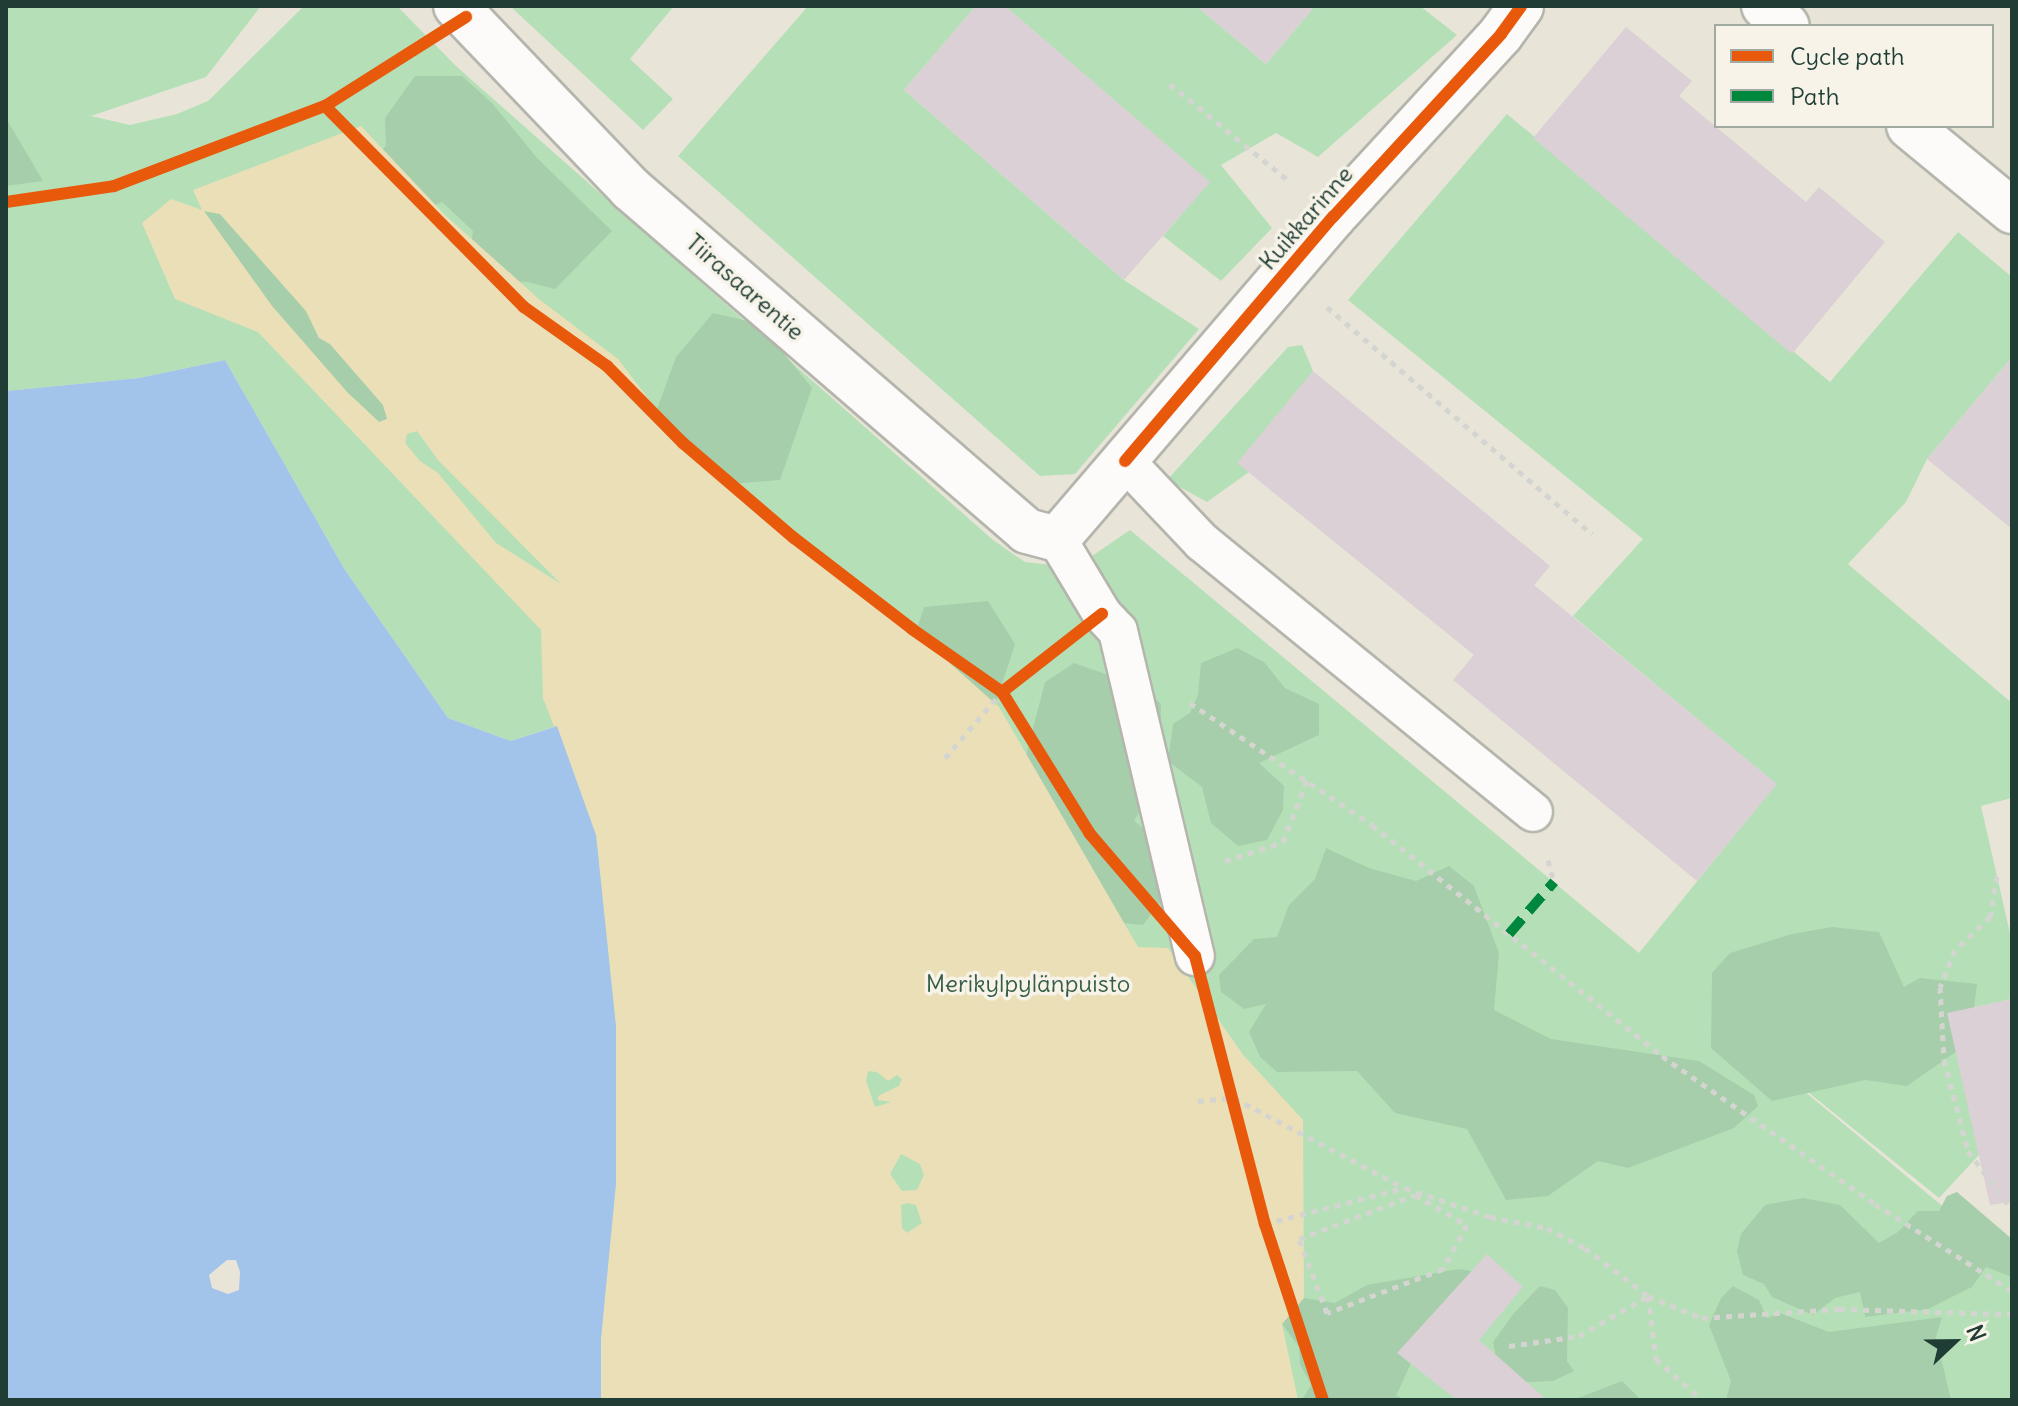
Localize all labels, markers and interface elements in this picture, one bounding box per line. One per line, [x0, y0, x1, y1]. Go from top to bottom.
legend [1714, 24, 1994, 128]
text: Cycle path [1790, 41, 1905, 71]
text: Path [1790, 81, 1840, 111]
street label: Kuikkarinne [1253, 160, 1359, 276]
street label: Tiirasaarentie [680, 228, 810, 346]
park label: Merikylpylänpuisto [926, 970, 1130, 998]
north arrow [1914, 1302, 1994, 1382]
text: N [1960, 1321, 1992, 1345]

